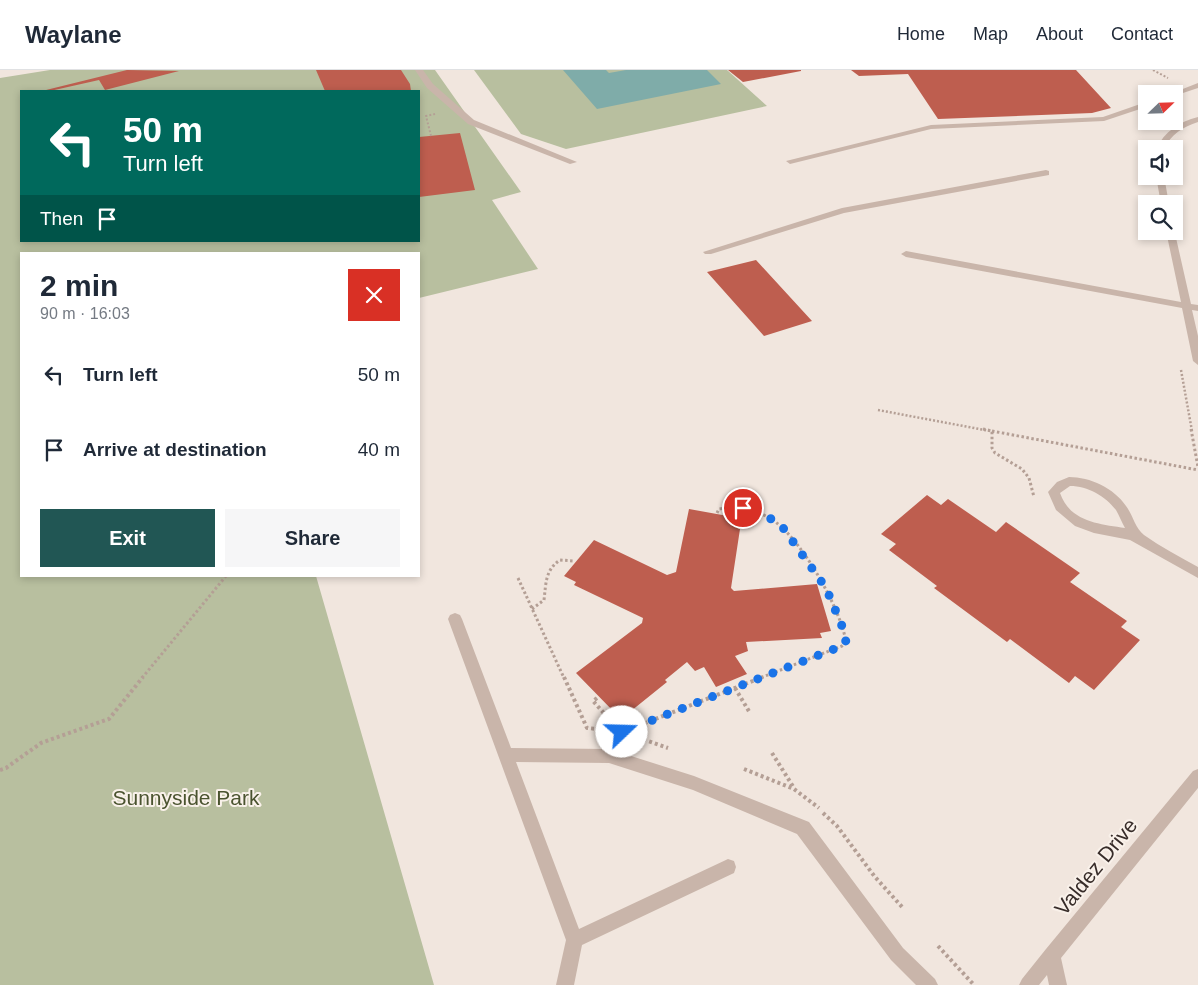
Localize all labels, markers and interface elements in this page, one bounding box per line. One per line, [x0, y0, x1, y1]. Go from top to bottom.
text: Waylane [25, 21, 121, 48]
text: Home [897, 24, 945, 44]
text: Map [973, 24, 1008, 44]
text: About [1036, 24, 1083, 44]
text: Contact [1111, 24, 1173, 44]
north arrow [1138, 85, 1182, 130]
map controls [1138, 85, 1183, 240]
icon: left [40, 110, 105, 175]
text: 50 m [123, 110, 203, 149]
button: sound [1138, 140, 1183, 185]
text: Turn left [123, 151, 203, 176]
button: search [1138, 195, 1183, 240]
icon: arrive [93, 205, 121, 233]
text: Then [40, 208, 83, 229]
text: 2 min [40, 269, 118, 302]
button: close [348, 269, 400, 321]
text: 90 m · 16:03 [40, 305, 130, 322]
icon: left [40, 361, 68, 389]
text: Turn left [83, 364, 158, 385]
text: 50 m [358, 364, 400, 385]
icon: arrive [40, 436, 68, 464]
text: Arrive at destination [83, 439, 267, 460]
text: 40 m [358, 439, 400, 460]
pin [722, 487, 764, 529]
icon: arrive [729, 494, 757, 522]
button: Exit [40, 509, 215, 567]
button: Share [225, 509, 400, 567]
position arrow [595, 705, 647, 757]
park label: Sunnyside Park [112, 786, 260, 809]
street label: Valdez Drive [1050, 814, 1142, 920]

